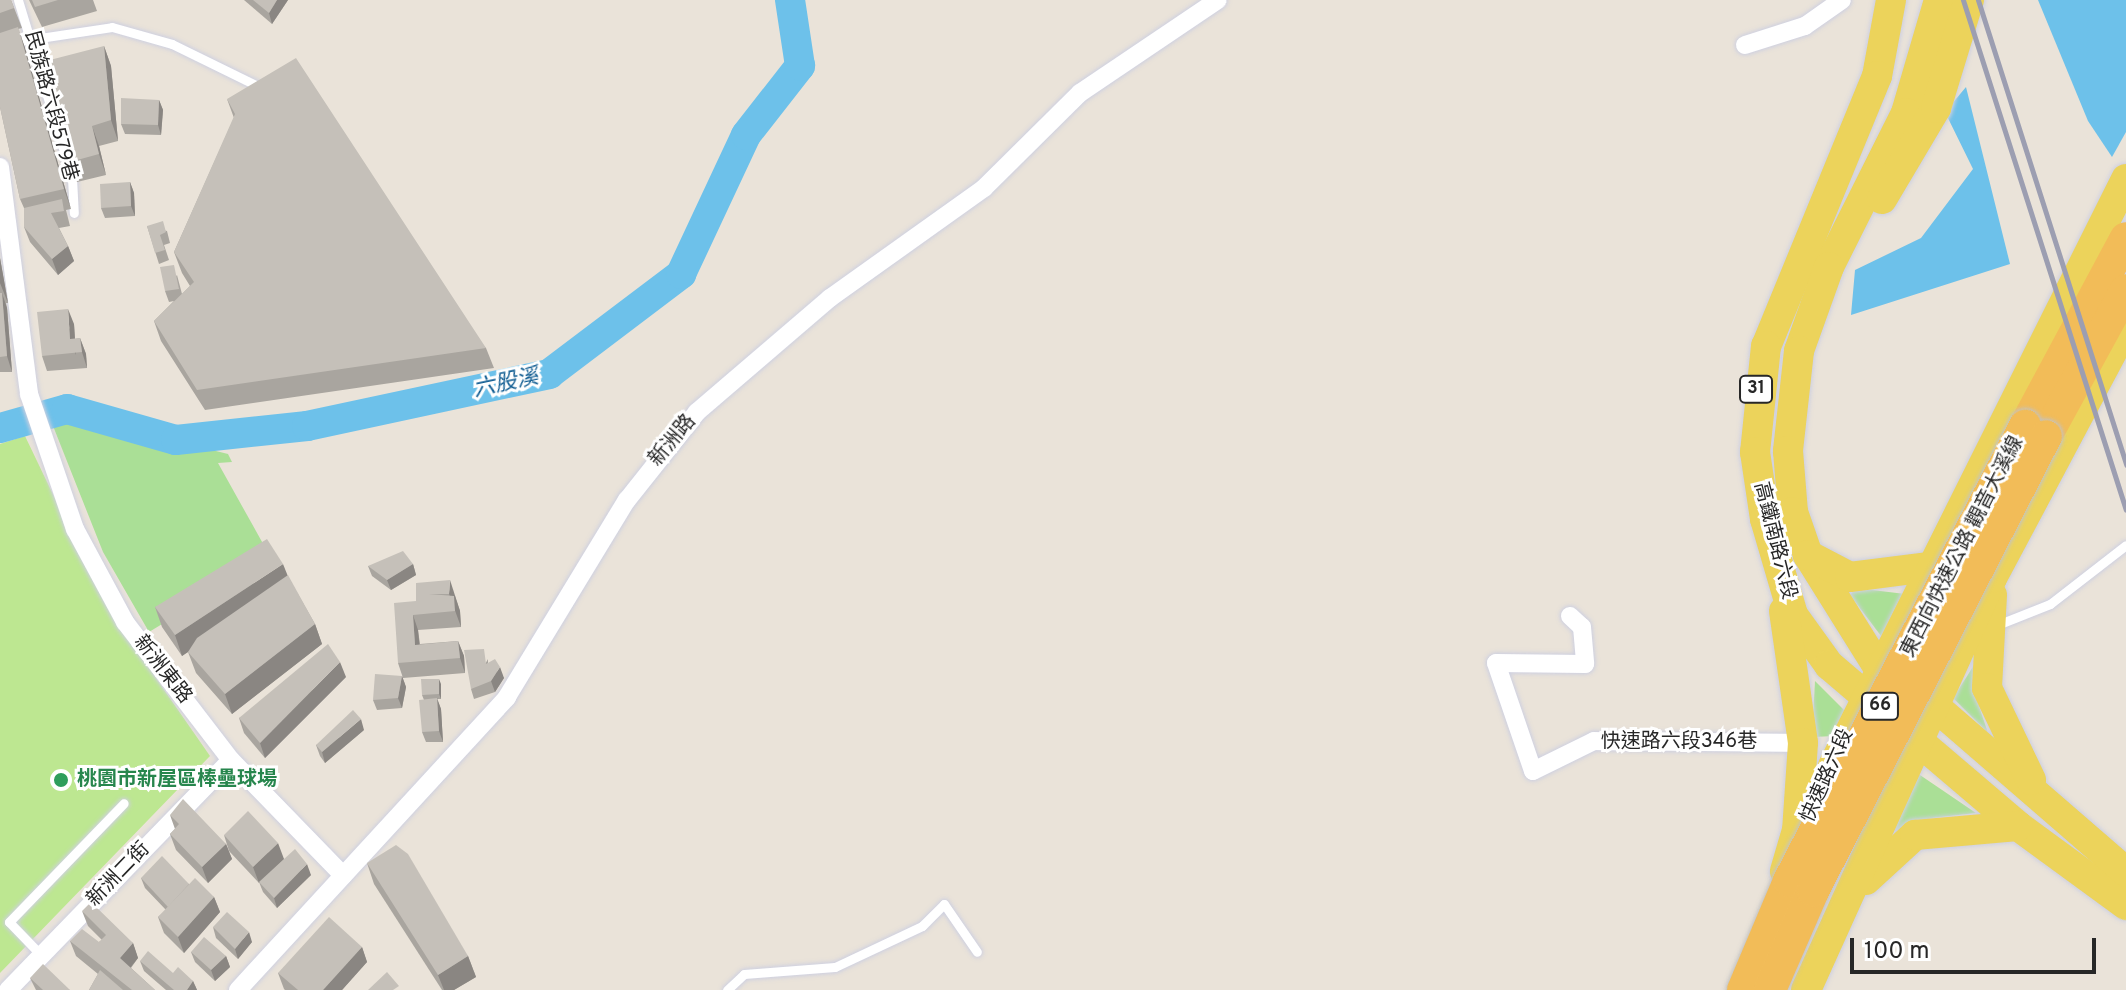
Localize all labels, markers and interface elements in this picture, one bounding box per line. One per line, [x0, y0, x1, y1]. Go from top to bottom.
street label: 民族路六段579巷 [18, 28, 82, 184]
water label: 六股溪 [471, 364, 541, 404]
road number: 31 [1738, 375, 1774, 403]
street label: 新洲路 [645, 410, 701, 472]
street label: 東西向快速公路 觀音大溪線 [1897, 433, 2029, 661]
street label: 高鐵南路六段 [1748, 480, 1800, 602]
street label: 新洲東路 [128, 631, 196, 709]
road number: 66 [1860, 692, 1900, 720]
street label: 快速路六段 [1797, 725, 1859, 827]
street label: 快速路六段346巷 [1601, 730, 1757, 754]
place label: 桃園市新屋區棒壘球場 [77, 768, 277, 792]
marker: 桃園市新屋區棒壘球場 [52, 771, 70, 789]
street label: 新洲二街 [83, 838, 155, 912]
scale bar [1854, 922, 2100, 972]
text: 100 m [1864, 937, 1930, 967]

